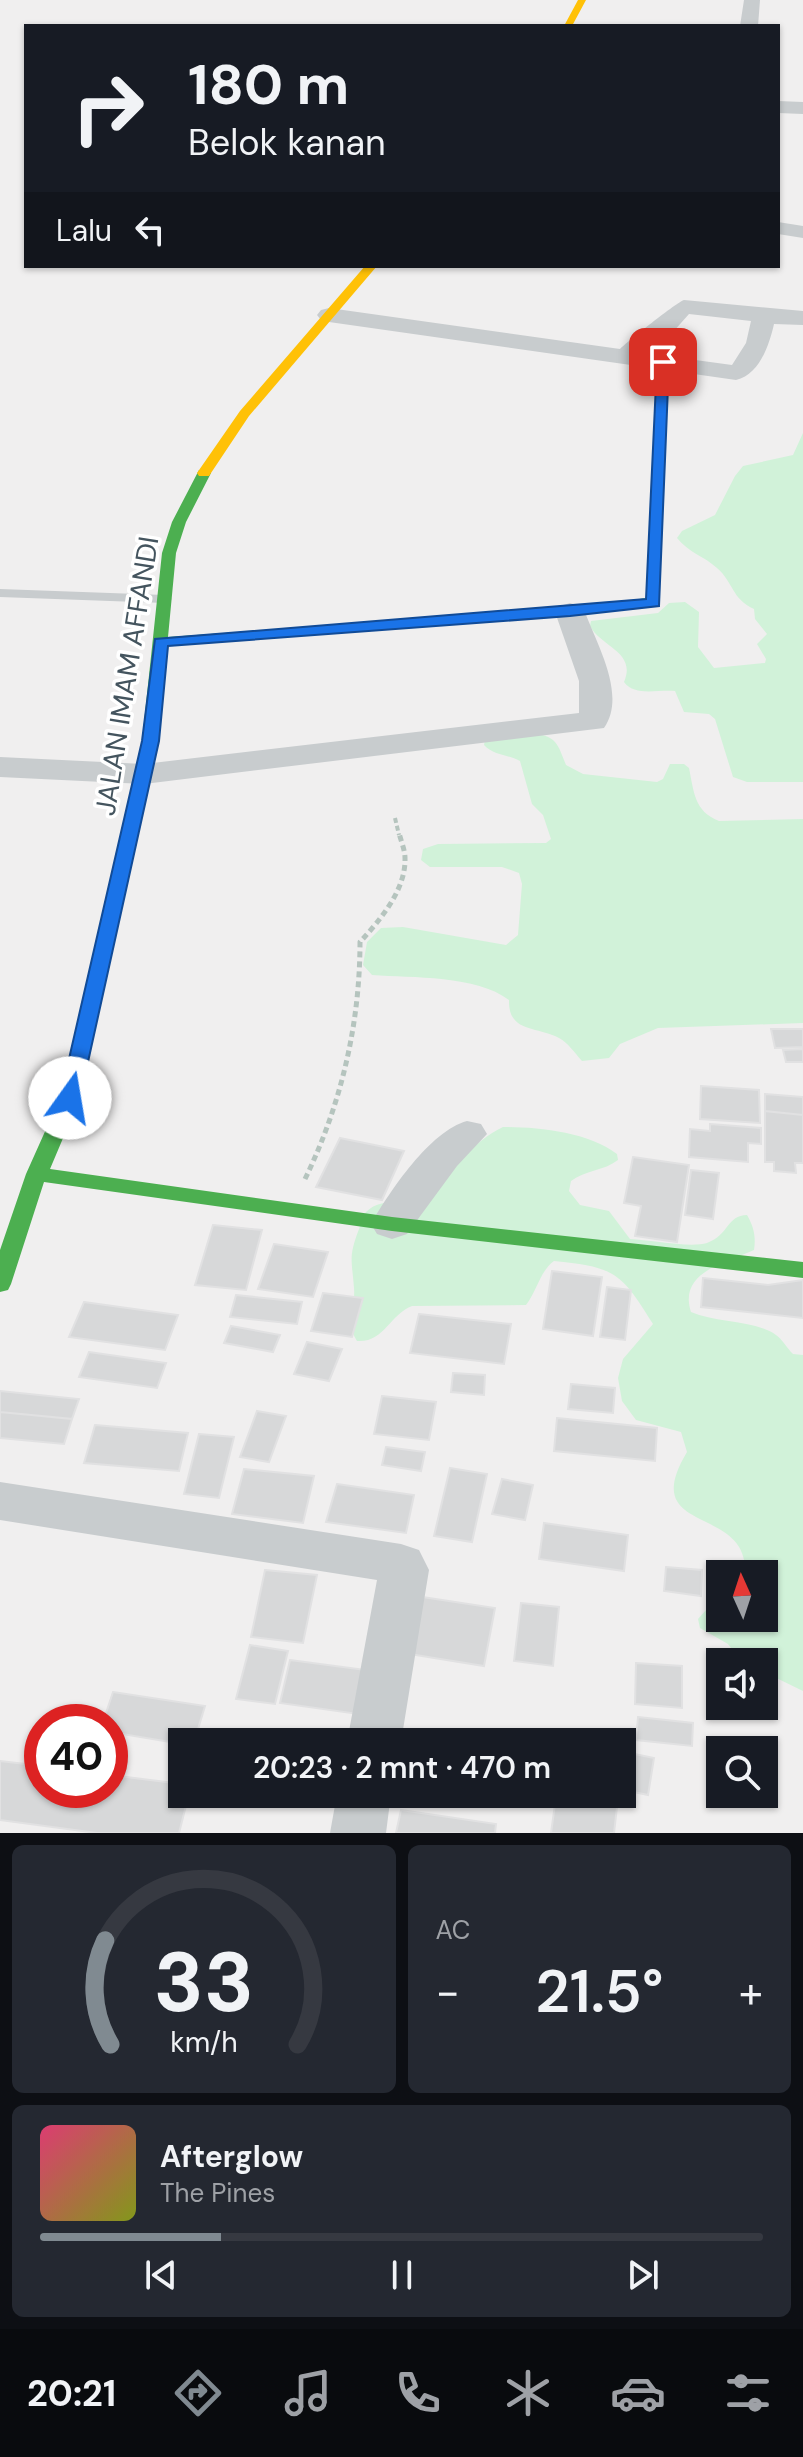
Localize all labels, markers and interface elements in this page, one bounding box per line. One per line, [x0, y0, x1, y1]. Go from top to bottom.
text: 180 m [188, 48, 349, 121]
icon: right [56, 56, 160, 160]
text: Belok kanan [188, 119, 386, 166]
icon: left [128, 208, 172, 252]
text: Lalu [56, 211, 112, 250]
pin [629, 328, 697, 396]
icon: arrive [641, 340, 685, 384]
street label: JALAN IMAM AFFANDI [87, 534, 167, 818]
position arrow [28, 1056, 112, 1140]
north arrow [706, 1560, 778, 1632]
map controls [706, 1560, 778, 1808]
button: sound [706, 1648, 778, 1720]
speed limit sign: 40 [24, 1704, 128, 1808]
button: search [706, 1736, 778, 1808]
text: 20:23 · 2 mnt · 470 m [253, 1748, 551, 1787]
text: AC [436, 1913, 470, 1947]
text: 33 [154, 1928, 254, 2037]
text: 21.5° [535, 1952, 663, 2031]
text: − [436, 1963, 460, 2021]
text: + [739, 1963, 763, 2021]
text: km/h [170, 2024, 238, 2061]
text: Afterglow [160, 2137, 303, 2176]
text: The Pines [160, 2176, 275, 2210]
icon: previous [139, 2253, 183, 2297]
icon: pause [380, 2253, 424, 2297]
icon: next [621, 2253, 665, 2297]
icon: directions [170, 2365, 226, 2421]
icon: music [280, 2365, 336, 2421]
icon: phone [390, 2365, 446, 2421]
icon: climate [500, 2365, 556, 2421]
icon: car [610, 2365, 666, 2421]
icon: filters [720, 2365, 776, 2421]
text: 20:21 [27, 2370, 116, 2417]

